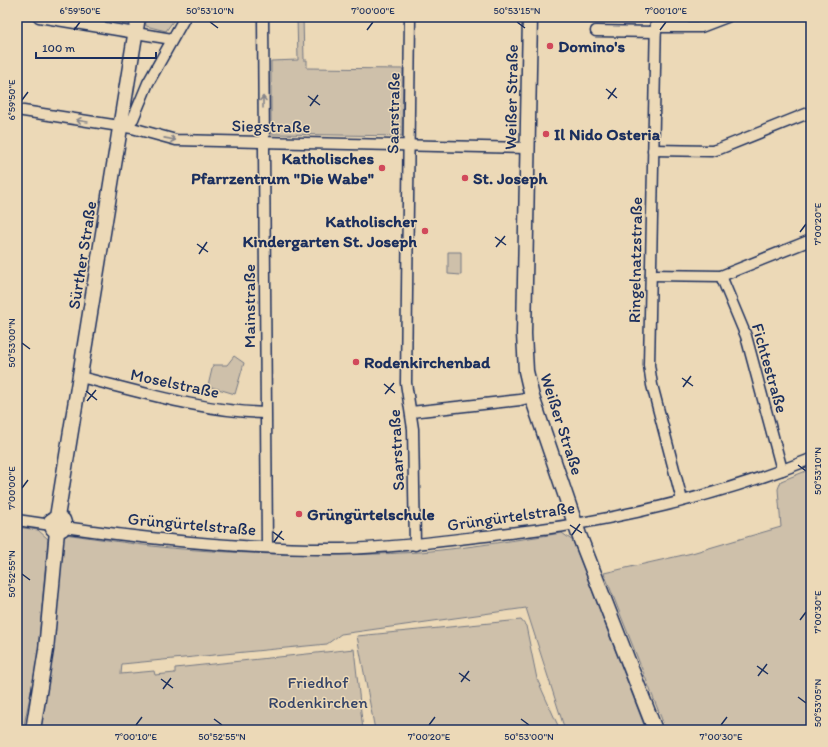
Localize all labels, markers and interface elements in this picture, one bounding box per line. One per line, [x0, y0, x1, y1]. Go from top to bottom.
text: 6°59'50"E [59, 4, 101, 17]
text: 50°53'10"N [186, 4, 234, 17]
text: 7°00'00"E [351, 4, 395, 17]
text: 50°53'15"N [493, 4, 541, 17]
text: 7°00'10"E [645, 4, 688, 17]
scale bar [36, 34, 156, 60]
place label: Domino's [558, 36, 625, 56]
text: 100 m [42, 41, 75, 55]
marker: Domino's [545, 41, 555, 51]
street label: Weißer Straße [500, 44, 522, 150]
street label: Saarstraße [382, 72, 404, 154]
text: 6°59'50"E [5, 79, 18, 121]
one-way arrow [259, 96, 267, 109]
street label: Siegstraße [231, 115, 311, 137]
one-way arrow [76, 117, 89, 125]
place label: Il Nido Osteria [554, 124, 661, 144]
marker: Il Nido Osteria [541, 129, 551, 139]
one-way arrow [163, 135, 176, 143]
place label: Katholisches Pfarrzentrum "Die Wabe" [191, 148, 374, 188]
marker: Katholisches Pfarrzentrum "Die Wabe" [377, 163, 387, 173]
place label: St. Joseph [473, 168, 548, 189]
marker: St. Joseph [460, 173, 470, 183]
street label: Ringelnatzstraße [624, 197, 646, 323]
street label: Sürther Straße [64, 199, 100, 311]
text: 7°00'20"E [811, 202, 824, 245]
place label: Katholischer Kindergarten St. Joseph [243, 211, 417, 252]
marker: Katholischer Kindergarten St. Joseph [420, 226, 430, 236]
street label: Mainstraße [239, 264, 259, 348]
text: 50°53'00"N [5, 318, 18, 368]
street label: Fichtestraße [748, 321, 792, 415]
place label: Rodenkirchenbad [364, 352, 491, 372]
marker: Rodenkirchenbad [351, 357, 361, 367]
street label: Moselstraße [129, 364, 221, 402]
street label: Weißer Straße [536, 371, 588, 477]
street label: Saarstraße [384, 409, 408, 491]
text: 50°53'10"N [811, 447, 824, 495]
text: 7°00'00"E [5, 466, 18, 510]
street label: Grüngürtelstraße [446, 497, 576, 535]
place label: Grüngürtelschule [307, 504, 435, 525]
street label: Grüngürtelstraße [127, 508, 257, 540]
marker: Grüngürtelschule [294, 509, 304, 519]
text: 50°52'55"N [5, 550, 18, 598]
text: 7°00'30"E [811, 590, 824, 633]
park label: Friedhof Rodenkirchen [268, 672, 368, 712]
text: 50°53'05"N [811, 678, 824, 727]
text: 7°00'10"E [115, 730, 158, 743]
text: 50°52'55"N [198, 730, 246, 743]
text: 7°00'20"E [408, 730, 451, 743]
text: 50°53'00"N [504, 730, 554, 743]
text: 7°00'30"E [700, 730, 743, 743]

